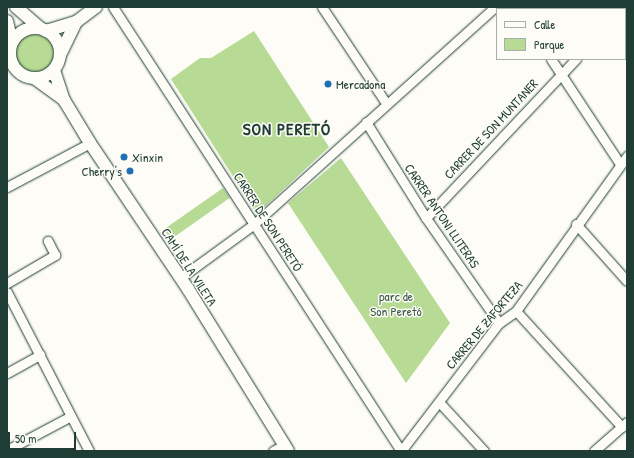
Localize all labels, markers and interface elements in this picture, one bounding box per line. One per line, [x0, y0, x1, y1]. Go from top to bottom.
legend [496, 8, 626, 60]
text: Calle [534, 16, 555, 33]
text: Parque [534, 36, 564, 53]
place label: Mercadona [336, 76, 385, 92]
street label: CARRER DE SON MUNTANER [441, 76, 541, 182]
marker: Mercadona [323, 79, 333, 89]
district label: SON PERETÓ [243, 119, 331, 139]
place label: Xinxin [132, 149, 163, 165]
marker: Xinxin [119, 152, 129, 162]
street label: CARRER ANTONI LLITERAS [401, 161, 483, 271]
place label: Cherry's [82, 163, 122, 179]
marker: Cherry's [125, 166, 135, 176]
street label: CARRER DE SON PERETÓ [230, 170, 306, 274]
street label: CAMÍ DE LA VILETA [158, 225, 220, 309]
street label: CARRER DE ZAFORTEZA [443, 278, 525, 372]
park label: parc de Son Peretó [370, 289, 422, 320]
scale bar [10, 424, 78, 450]
text: 50 m [15, 430, 36, 447]

